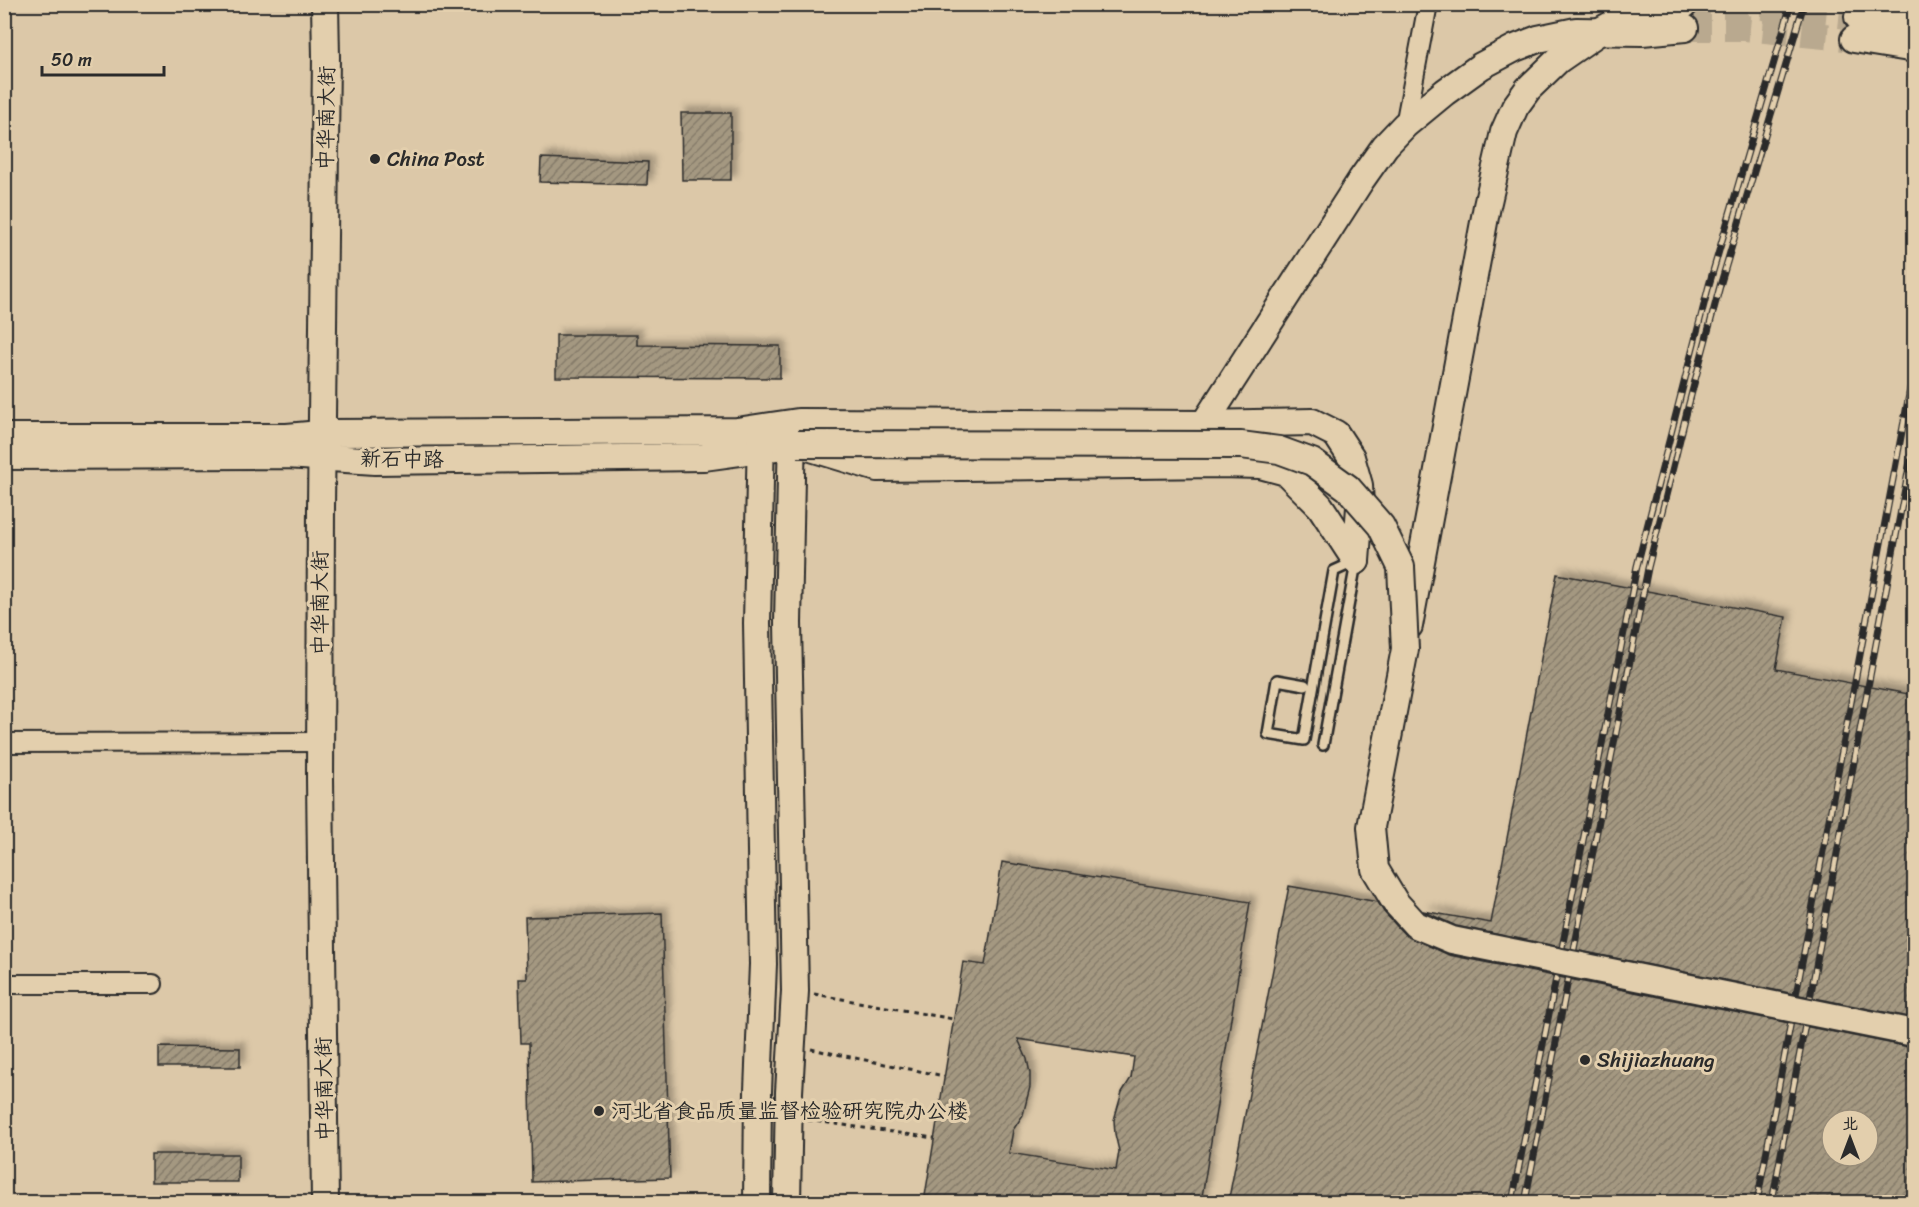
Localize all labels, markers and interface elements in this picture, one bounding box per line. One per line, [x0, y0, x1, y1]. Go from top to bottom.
scale bar [42, 39, 164, 77]
text: 50 m [51, 44, 92, 76]
street label: 中华南大街 [306, 65, 346, 171]
place label: China Post [387, 140, 485, 178]
marker: China Post [368, 152, 382, 166]
street label: 新石中路 [360, 439, 444, 479]
street label: 中华南大街 [301, 551, 339, 656]
street label: 中华南大街 [304, 1036, 344, 1142]
place label: Shijiazhuang [1597, 1041, 1715, 1079]
marker: Shijiazhuang [1578, 1053, 1592, 1067]
place label: 河北省食品质量监督检验研究院办公楼 [611, 1092, 968, 1130]
marker: 河北省食品质量监督检验研究院办公楼 [592, 1104, 606, 1118]
north arrow [1820, 1108, 1880, 1168]
text: 北 [1842, 1109, 1858, 1138]

